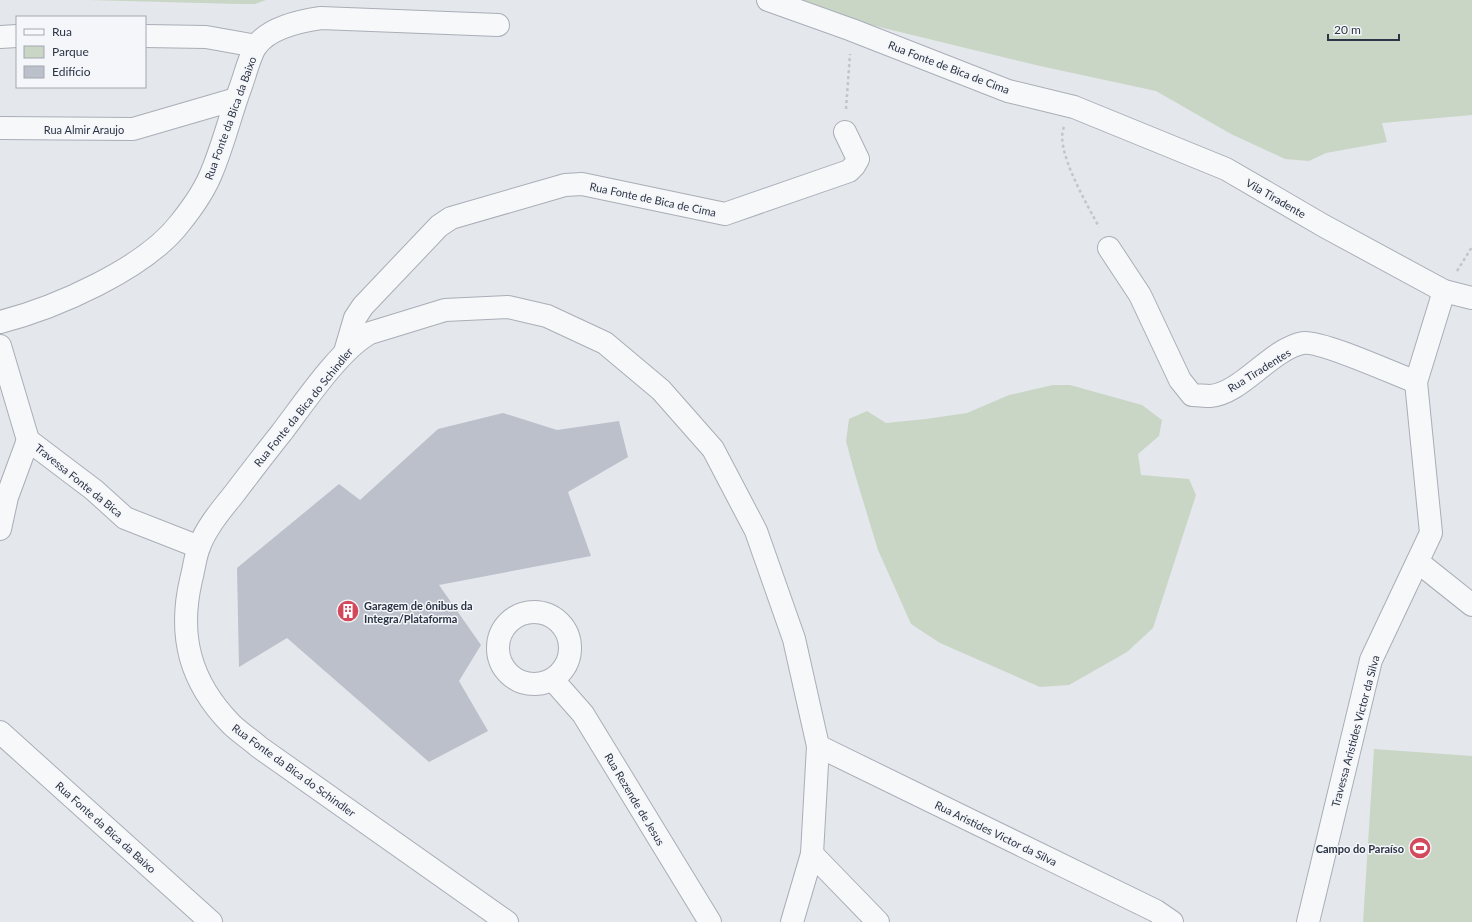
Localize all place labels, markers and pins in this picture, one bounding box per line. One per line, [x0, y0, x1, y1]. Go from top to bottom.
building icon: Garagem de ônibus da Integra/Plataforma [335, 598, 361, 624]
place label: Garagem de ônibus da Integra/Plataforma [364, 599, 473, 625]
sports icon: Campo do Paraíso [1407, 835, 1433, 861]
place label: Campo do Paraíso [1316, 842, 1404, 855]

